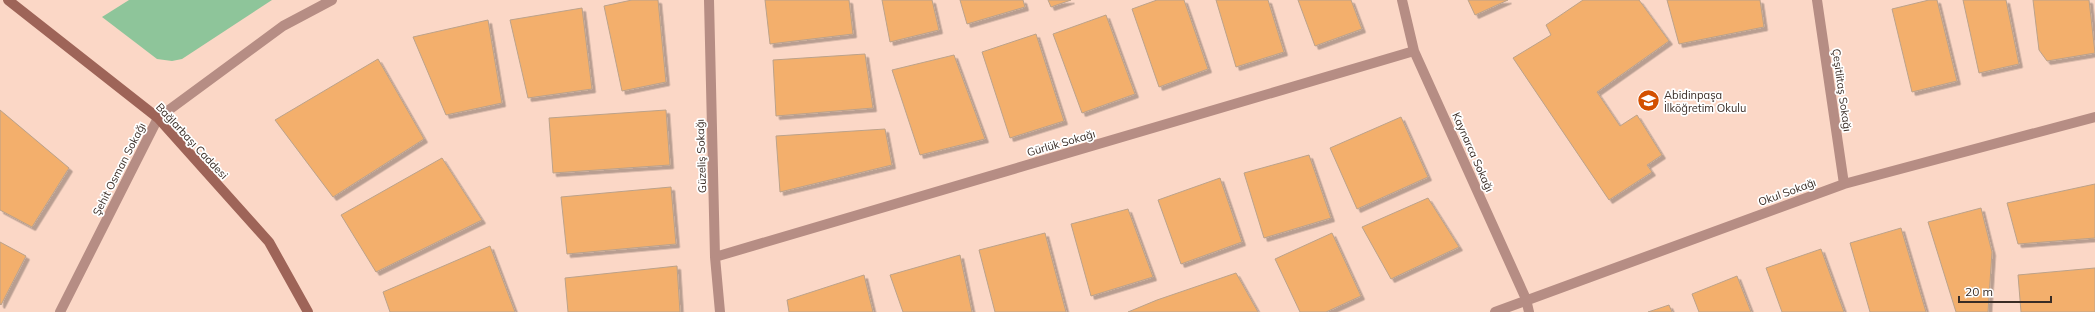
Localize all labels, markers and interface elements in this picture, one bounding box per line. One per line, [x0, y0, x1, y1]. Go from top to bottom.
street label: Çeşitlitaş Sokağı [1829, 48, 1855, 132]
school or university icon: Abidinpaşa İlköğretim Okulu [1636, 88, 1662, 114]
place label: Abidinpaşa İlköğretim Okulu [1664, 88, 1746, 115]
street label: Bağlarbaşı Caddesi [153, 100, 231, 182]
street label: Kaynarca Sokağı [1449, 110, 1497, 194]
street label: Güzeliş Sokağı [693, 119, 709, 193]
street label: Şehit Osman Sokağı [89, 120, 149, 218]
street label: Gürlük Sokağı [1025, 127, 1097, 159]
street label: Okul Sokağı [1756, 175, 1818, 209]
scale bar [1959, 278, 2051, 304]
text: 20 m [1965, 284, 1993, 299]

